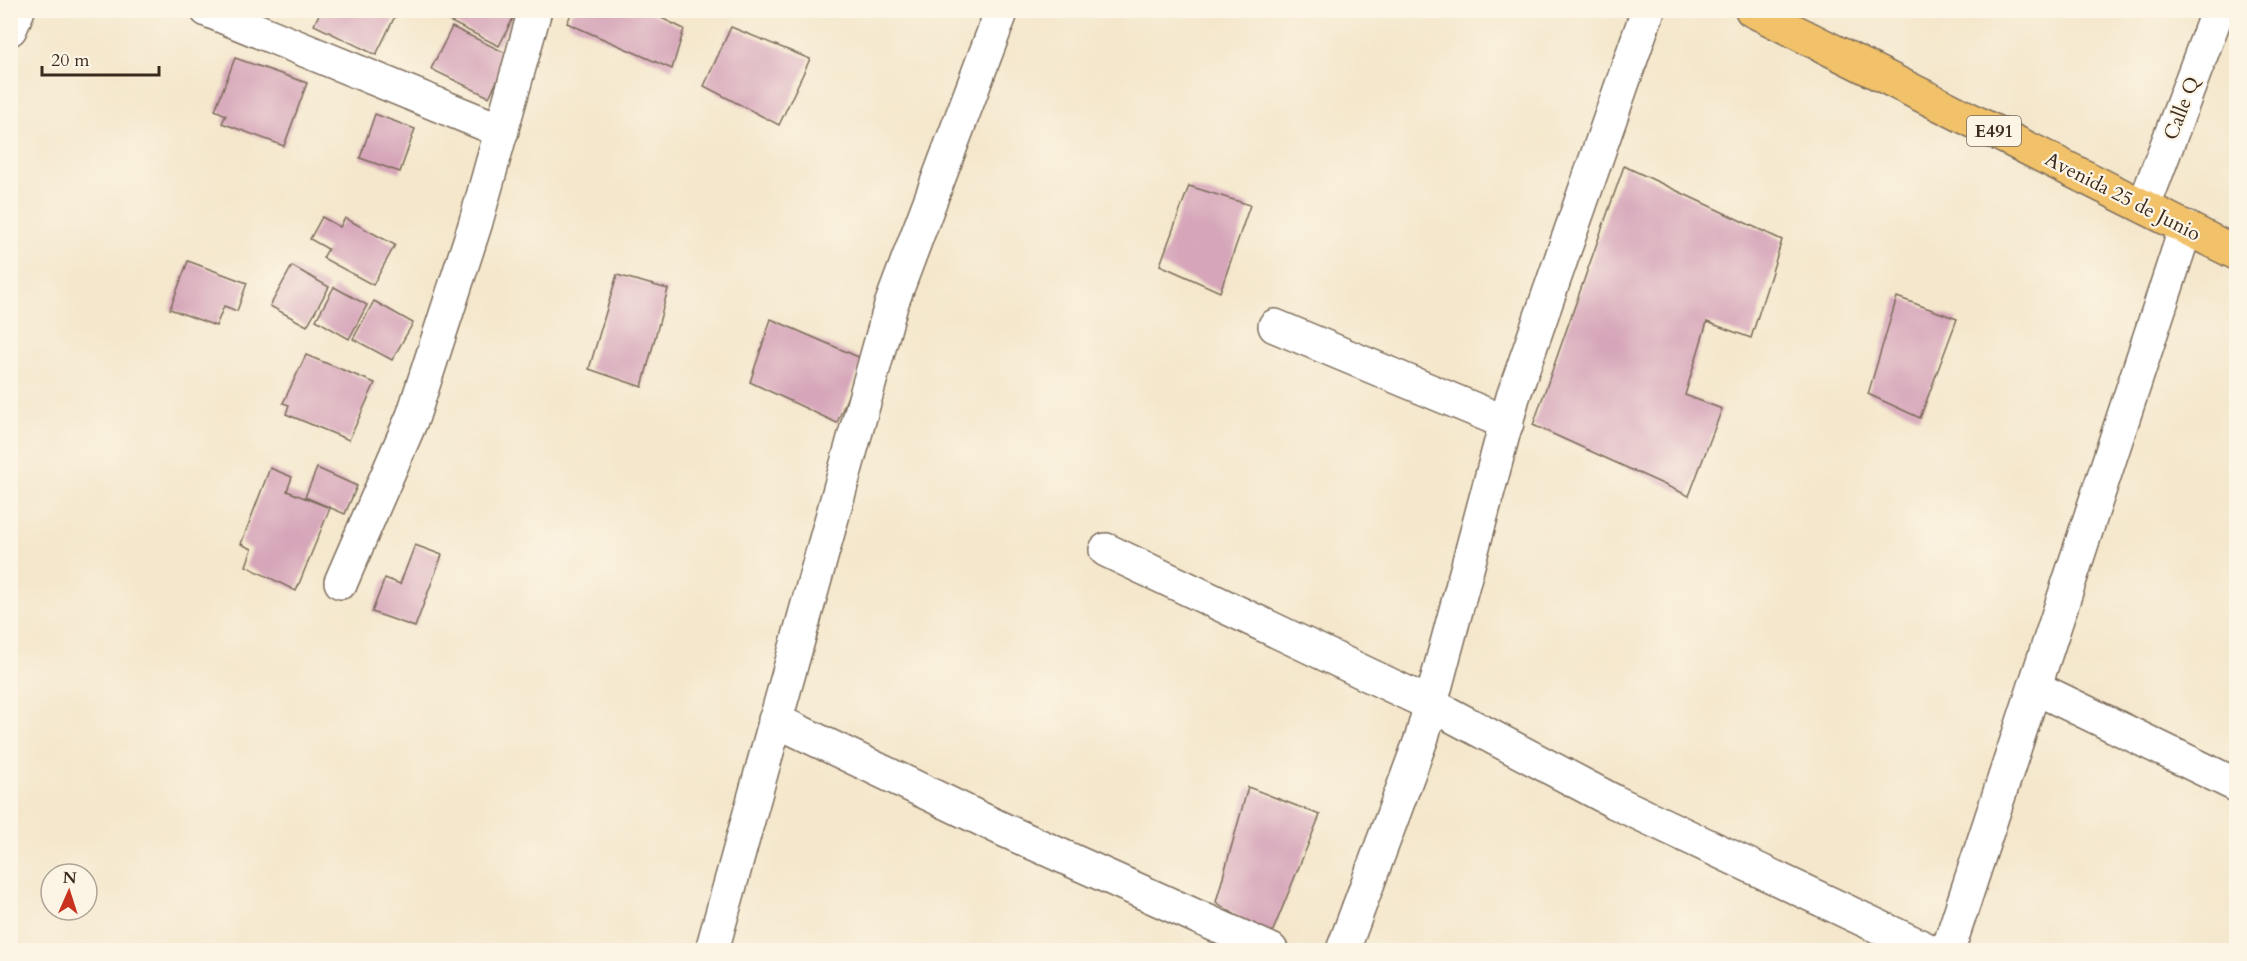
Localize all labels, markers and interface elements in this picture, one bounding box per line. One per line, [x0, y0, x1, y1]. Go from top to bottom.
scale bar [42, 39, 159, 77]
text: 20 m [51, 48, 90, 73]
street label: Calle Q [2157, 73, 2206, 144]
road number: E491 [1967, 116, 2021, 146]
street label: Avenida 25 de Junio [2040, 145, 2206, 248]
north arrow [39, 862, 99, 922]
text: N [62, 867, 77, 889]

